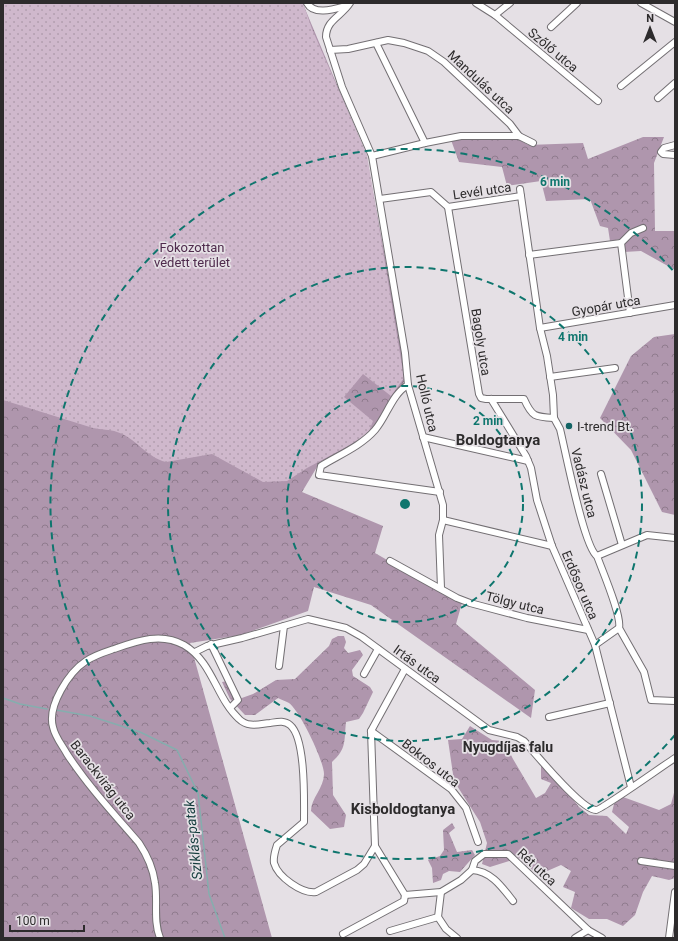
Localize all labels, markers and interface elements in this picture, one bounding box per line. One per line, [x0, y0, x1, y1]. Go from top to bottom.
north arrow [630, 8, 670, 48]
text: N [646, 12, 654, 25]
street label: Szőlő utca [525, 25, 581, 75]
street label: Mandulás utca [445, 47, 517, 117]
text: 6 min [540, 175, 570, 189]
street label: Levél utca [452, 179, 512, 203]
park label: Fokozottan védett terület [154, 240, 230, 270]
street label: Gyopár utca [570, 293, 642, 319]
street label: Bagoly utca [468, 307, 494, 377]
text: 4 min [558, 330, 588, 344]
street label: Holló utca [413, 373, 441, 433]
text: 2 min [473, 414, 503, 428]
place label: I-trend Bt. [577, 419, 633, 434]
marker: I-trend Bt. [564, 421, 574, 431]
district label: Boldogtanya [456, 431, 540, 449]
street label: Vadász utca [568, 447, 600, 519]
centre of rings [398, 497, 412, 511]
street label: Erdősor utca [559, 548, 601, 622]
street label: Tölgy utca [484, 589, 546, 617]
street label: Irtás utca [390, 642, 444, 686]
street label: Bokros utca [399, 736, 463, 790]
street label: Barackvirág utca [67, 737, 139, 823]
district label: Nyugdíjas falu [463, 739, 553, 755]
water label: Sziklás-patak [181, 798, 205, 881]
district label: Kisboldogtanya [351, 800, 455, 818]
street label: Rét utca [514, 845, 560, 889]
scale bar [10, 907, 84, 933]
text: 100 m [16, 914, 50, 928]

